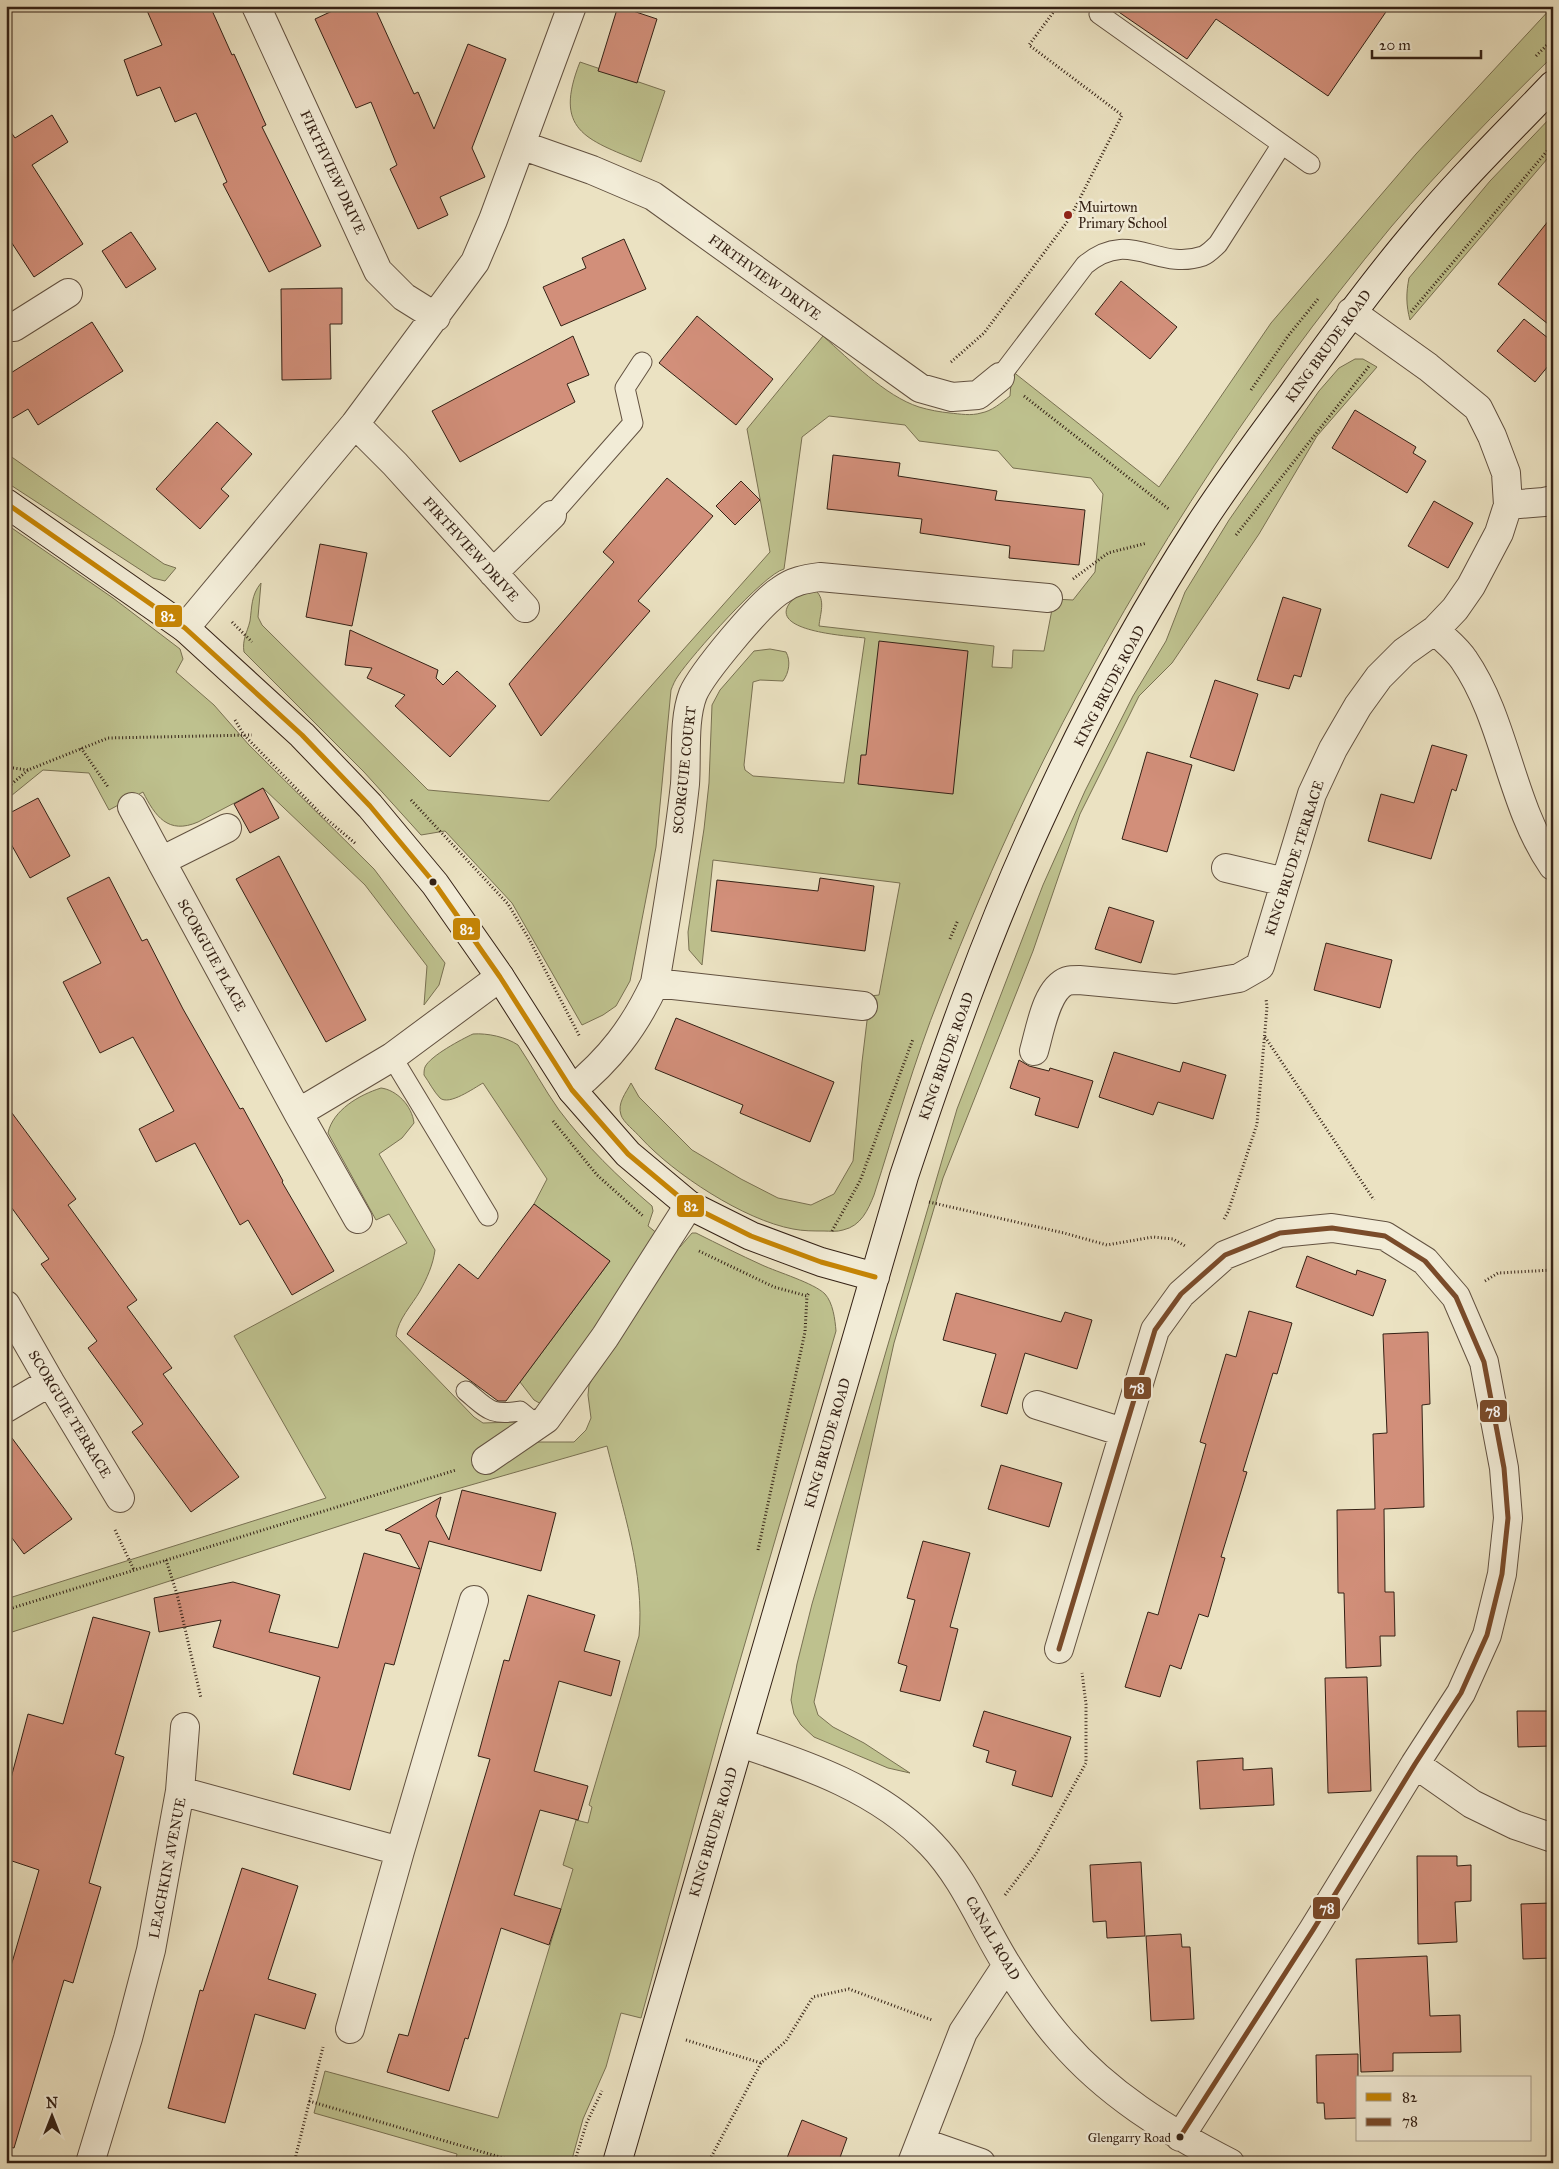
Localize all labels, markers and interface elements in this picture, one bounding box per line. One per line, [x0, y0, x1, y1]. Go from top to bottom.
scale bar [1372, 28, 1480, 60]
text: 20 m [1379, 36, 1411, 54]
street label: FIRTHVIEW DRIVE [296, 107, 369, 237]
place label: Muirtown Primary School [1078, 199, 1167, 232]
marker: Muirtown Primary School [1062, 209, 1074, 221]
street label: FIRTHVIEW DRIVE [705, 231, 824, 324]
street label: KING BRUDE ROAD [1282, 287, 1375, 406]
street label: FIRTHVIEW DRIVE [419, 494, 522, 605]
line badge: 82 [154, 604, 183, 628]
text: 82 [161, 608, 176, 625]
street label: KING BRUDE ROAD [1070, 623, 1149, 750]
street label: SCORGUIE COURT [669, 705, 700, 835]
street label: KING BRUDE TERRACE [1261, 778, 1328, 938]
unlabelled marker [428, 877, 438, 887]
street label: SCORGUIE PLACE [174, 896, 249, 1014]
line badge: 82 [452, 917, 481, 941]
text: 82 [460, 921, 475, 938]
street label: KING BRUDE ROAD [915, 990, 978, 1122]
line badge: 82 [676, 1194, 705, 1218]
text: 82 [684, 1198, 699, 1215]
street label: SCORGUIE TERRACE [25, 1347, 114, 1481]
street label: KING BRUDE ROAD [801, 1376, 854, 1510]
line badge: 78 [1123, 1376, 1152, 1400]
text: 78 [1130, 1380, 1144, 1397]
line badge: 78 [1479, 1399, 1508, 1423]
text: 78 [1486, 1403, 1500, 1420]
street label: KING BRUDE ROAD [686, 1765, 741, 1899]
street label: LEACHKIN AVENUE [145, 1796, 189, 1940]
street label: CANAL ROAD [962, 1893, 1023, 1983]
line badge: 78 [1312, 1896, 1341, 1920]
text: 78 [1320, 1900, 1334, 1917]
legend [1356, 2076, 1532, 2142]
text: 82 [1402, 2088, 1418, 2106]
north arrow [28, 2092, 78, 2142]
text: N [46, 2095, 58, 2112]
text: 78 [1402, 2112, 1418, 2130]
place label: Glengarry Road [1088, 2130, 1171, 2146]
marker: Glengarry Road [1175, 2132, 1185, 2142]

